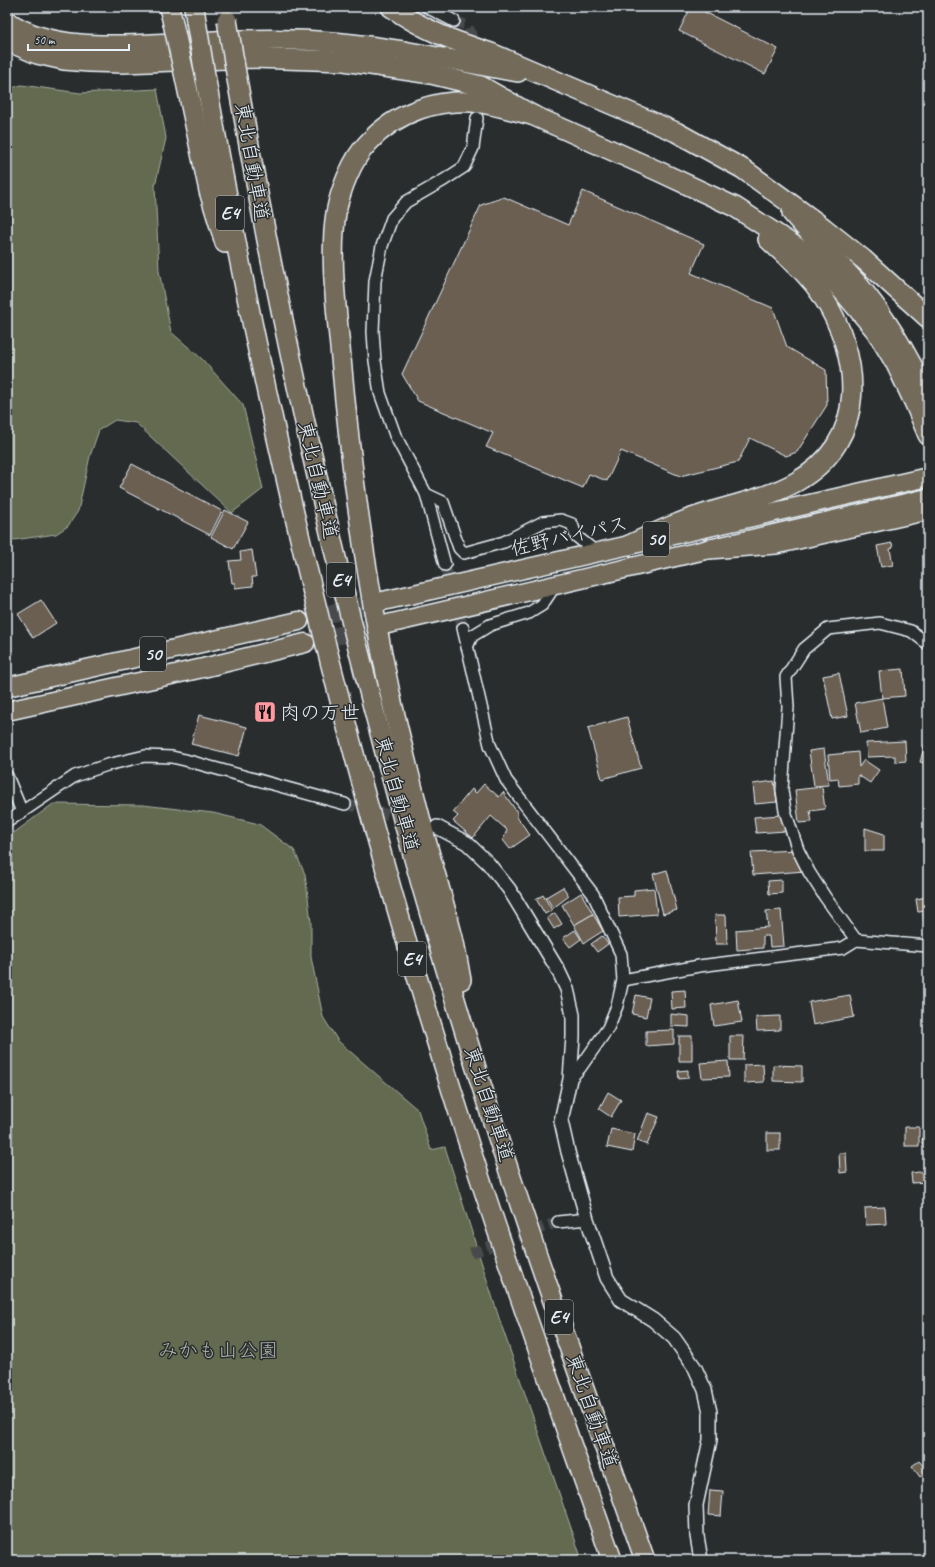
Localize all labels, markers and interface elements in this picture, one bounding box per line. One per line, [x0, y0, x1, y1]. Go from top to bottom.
scale bar [28, 26, 129, 52]
text: 50 m [34, 32, 56, 48]
street label: 東北自動車道 [229, 101, 275, 223]
road number: E4 [216, 196, 244, 230]
street label: 東北自動車道 [292, 419, 344, 541]
street label: 佐野バイパス [508, 510, 630, 562]
road number: 50 [643, 522, 669, 556]
road number: E4 [327, 563, 355, 597]
road number: 50 [140, 637, 166, 671]
restaurant icon: 肉の万世 [252, 699, 278, 725]
place label: 肉の万世 [280, 700, 360, 725]
street label: 東北自動車道 [369, 733, 425, 855]
road number: E4 [398, 942, 426, 976]
street label: 東北自動車道 [459, 1043, 519, 1165]
road number: E4 [545, 1300, 573, 1334]
park label: みかも山公園 [158, 1338, 278, 1363]
street label: 東北自動車道 [561, 1350, 623, 1472]

